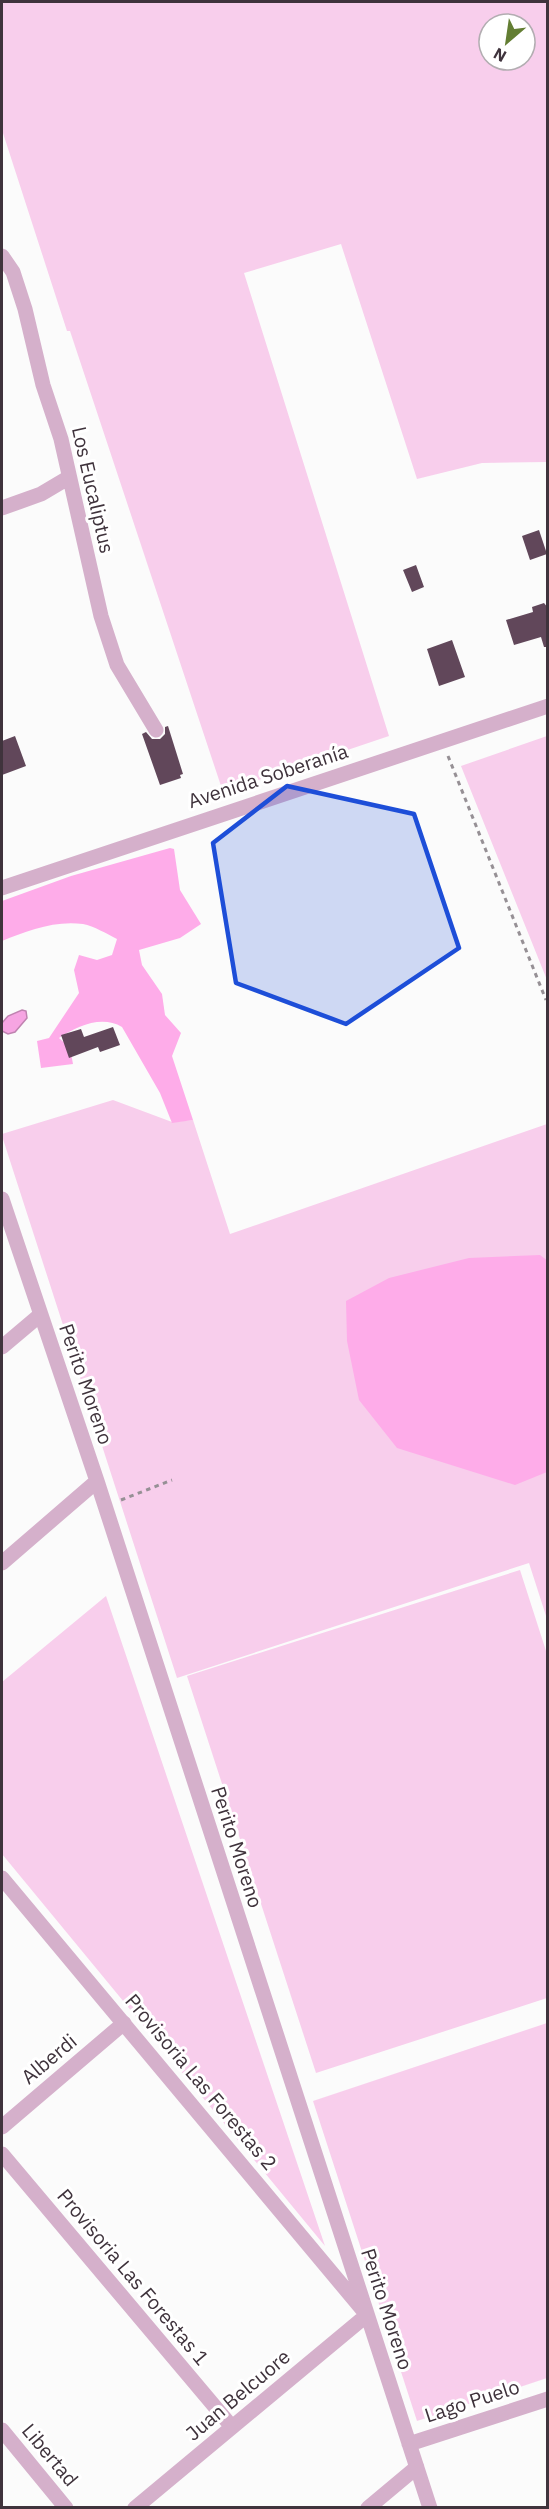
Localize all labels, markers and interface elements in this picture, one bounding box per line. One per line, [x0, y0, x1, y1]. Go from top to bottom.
north arrow [477, 12, 537, 72]
text: N [490, 44, 510, 67]
street label: Los Eucaliptus [66, 424, 121, 556]
street label: Avenida Soberanía [184, 737, 352, 814]
street label: Perito Moreno [53, 1320, 120, 1448]
street label: Perito Moreno [205, 1783, 270, 1911]
street label: Provisoria Las Forestas 2 [119, 1988, 283, 2176]
street label: Alberdi [15, 2027, 82, 2090]
street label: Provisoria Las Forestas 1 [51, 2183, 215, 2371]
street label: Perito Moreno [355, 2245, 420, 2373]
street label: Juan Belcuore [180, 2343, 296, 2446]
street label: Lago Puelo [421, 2373, 523, 2429]
street label: Libertad [16, 2418, 85, 2492]

